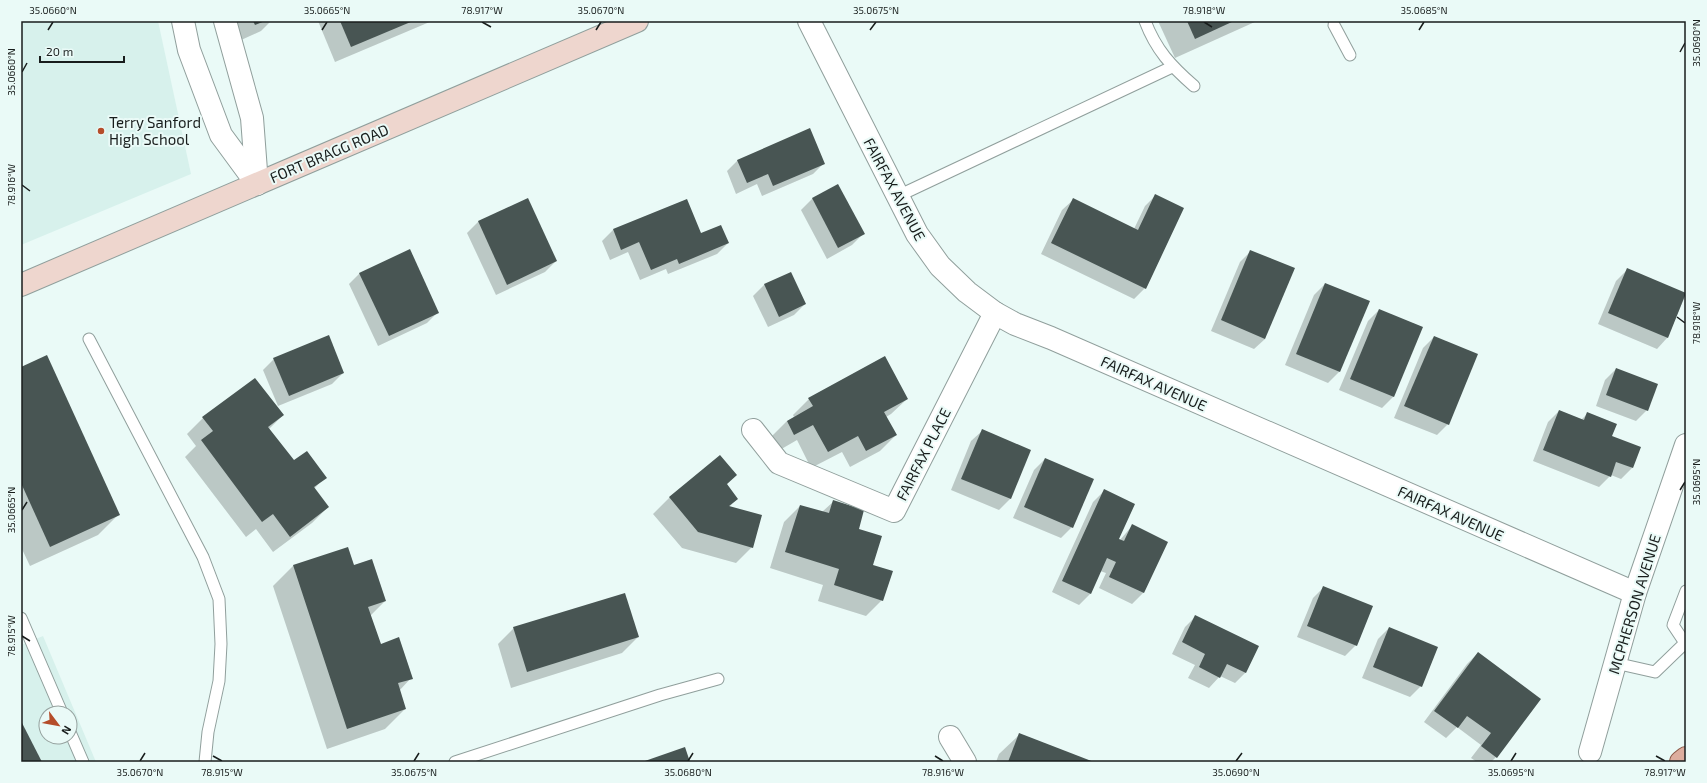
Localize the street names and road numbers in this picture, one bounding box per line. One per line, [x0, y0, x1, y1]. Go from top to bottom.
street label: FORT BRAGG ROAD [267, 120, 391, 186]
street label: FAIRFAX AVENUE [860, 134, 930, 244]
street label: FAIRFAX AVENUE [1098, 352, 1210, 414]
street label: FAIRFAX PLACE [892, 405, 954, 503]
street label: FAIRFAX AVENUE [1395, 482, 1507, 544]
street label: MCPHERSON AVENUE [1604, 532, 1664, 676]

